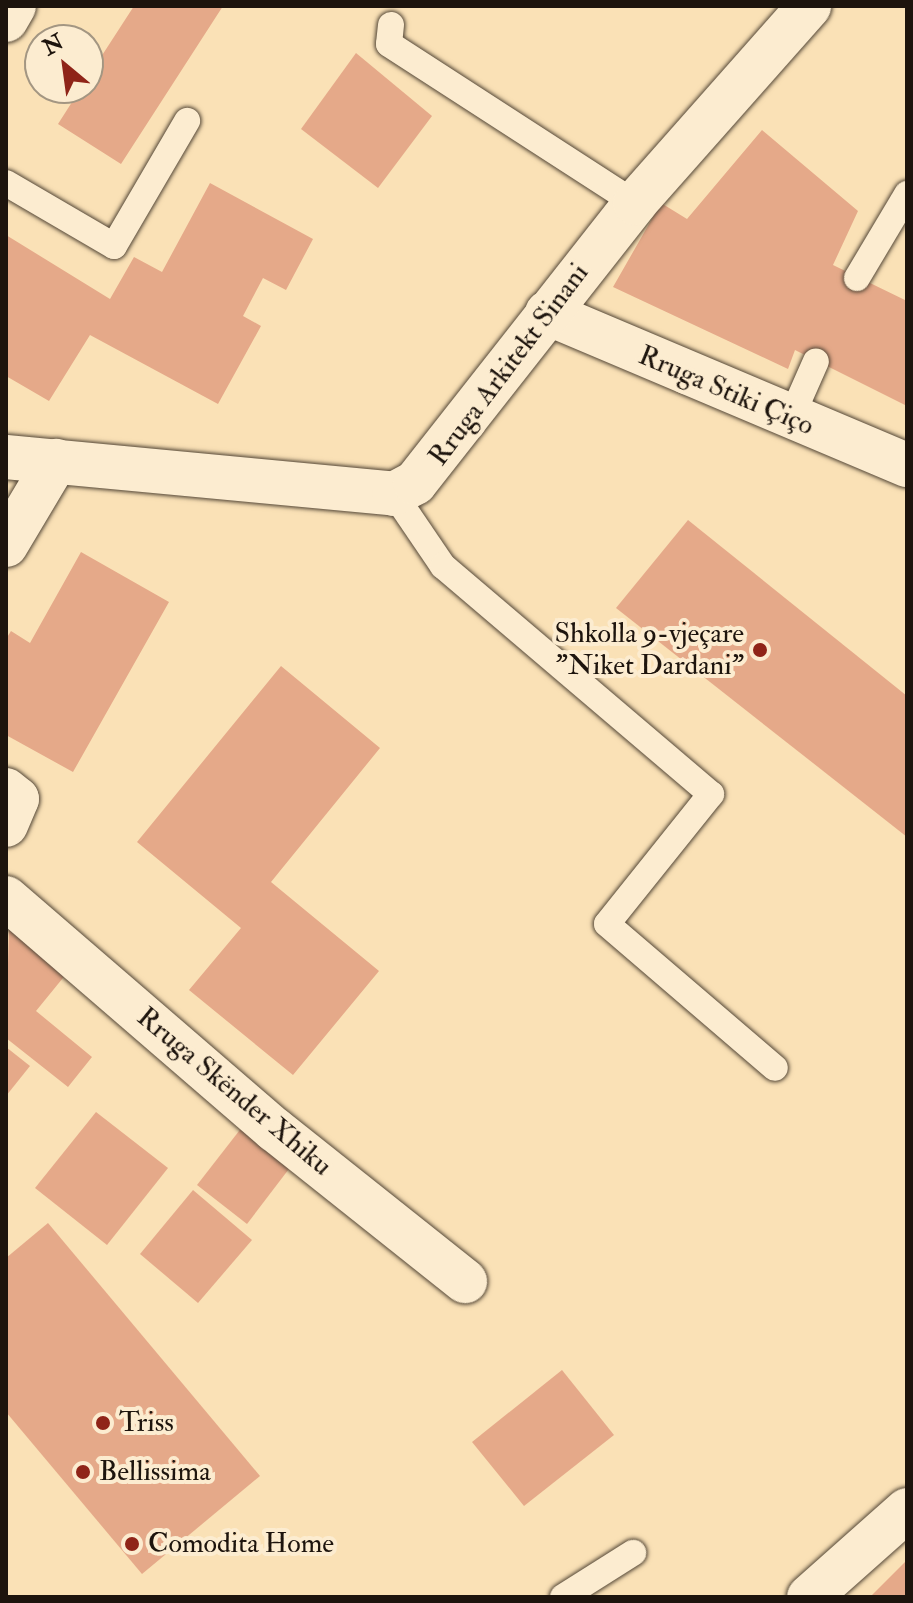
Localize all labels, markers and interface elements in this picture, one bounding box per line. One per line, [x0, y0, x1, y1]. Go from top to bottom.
north arrow [24, 24, 104, 104]
text: N [38, 28, 69, 62]
street label: Rruga Arkitekt Sinani [422, 257, 596, 473]
street label: Rruga Stiki Çiço [633, 339, 819, 443]
place label: Shkolla 9-vjeçare "Niket Dardani" [554, 617, 744, 683]
marker: Shkolla 9-vjeçare "Niket Dardani" [751, 641, 769, 659]
street label: Rruga Skënder Xhiku [130, 1001, 338, 1183]
place label: Triss [119, 1406, 174, 1440]
marker: Triss [94, 1414, 112, 1432]
place label: Bellissima [99, 1455, 211, 1489]
marker: Bellissima [74, 1463, 92, 1481]
place label: Comodita Home [148, 1527, 334, 1561]
marker: Comodita Home [123, 1535, 141, 1553]

